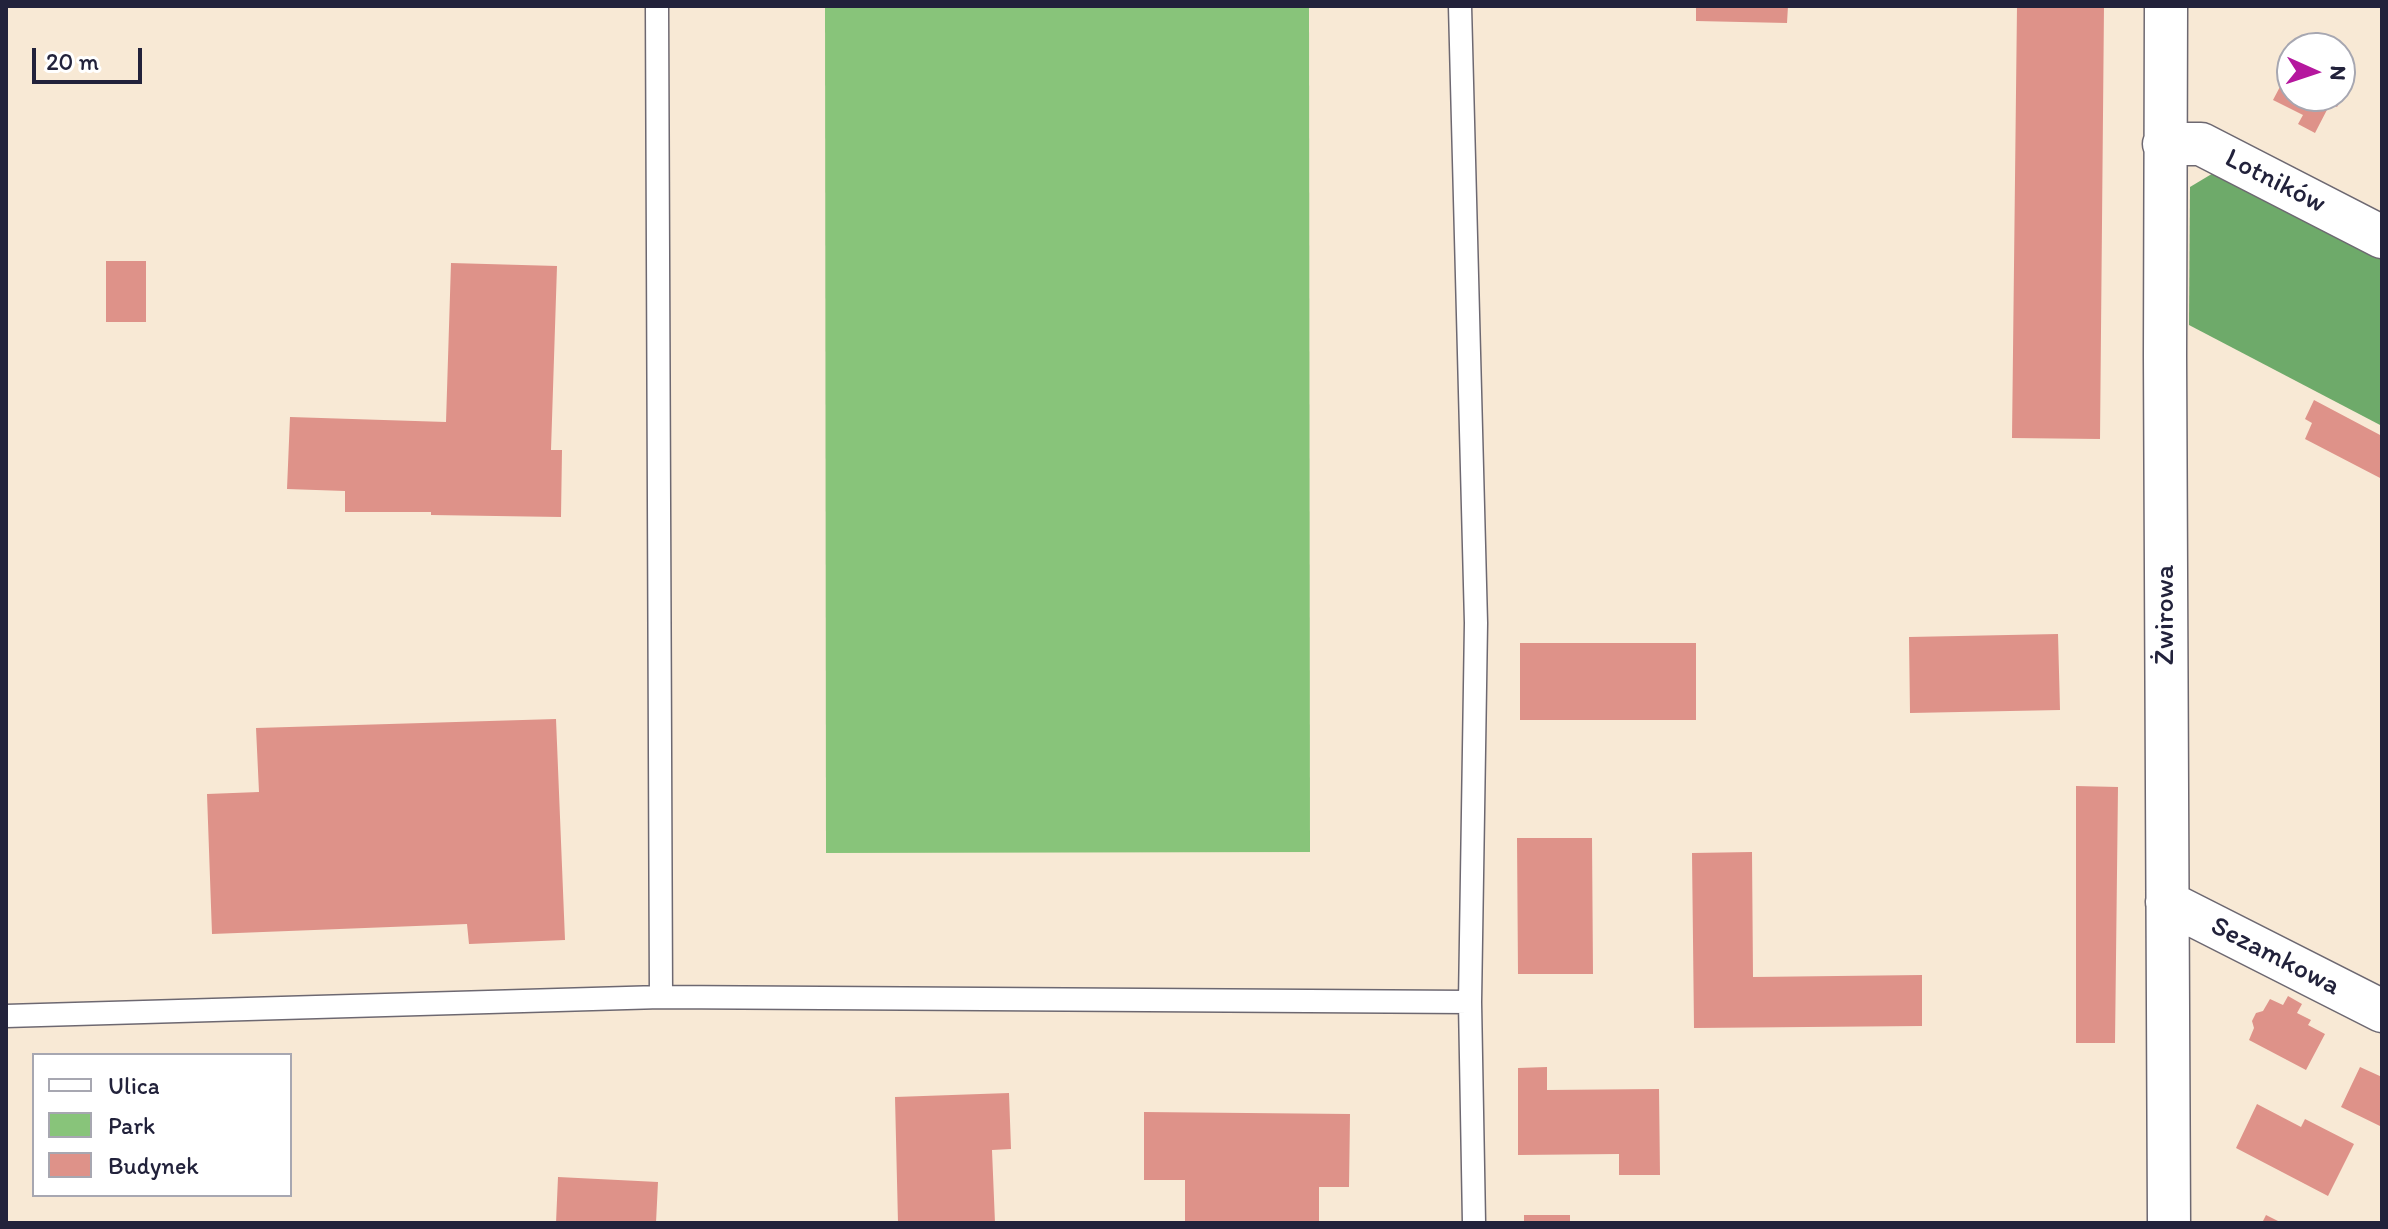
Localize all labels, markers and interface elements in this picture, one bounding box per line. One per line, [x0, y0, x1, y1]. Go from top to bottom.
scale bar [36, 32, 146, 82]
north arrow [2276, 32, 2356, 112]
text: 20 m [46, 47, 99, 76]
text: N [2325, 65, 2352, 81]
street label: Lotników [2219, 142, 2331, 222]
street label: Żwirowa [2149, 565, 2183, 665]
street label: Sezamkowa [2205, 910, 2345, 1004]
legend [32, 1053, 292, 1197]
text: Ulica [108, 1071, 160, 1100]
text: Park [108, 1111, 155, 1140]
text: Budynek [108, 1151, 199, 1180]

